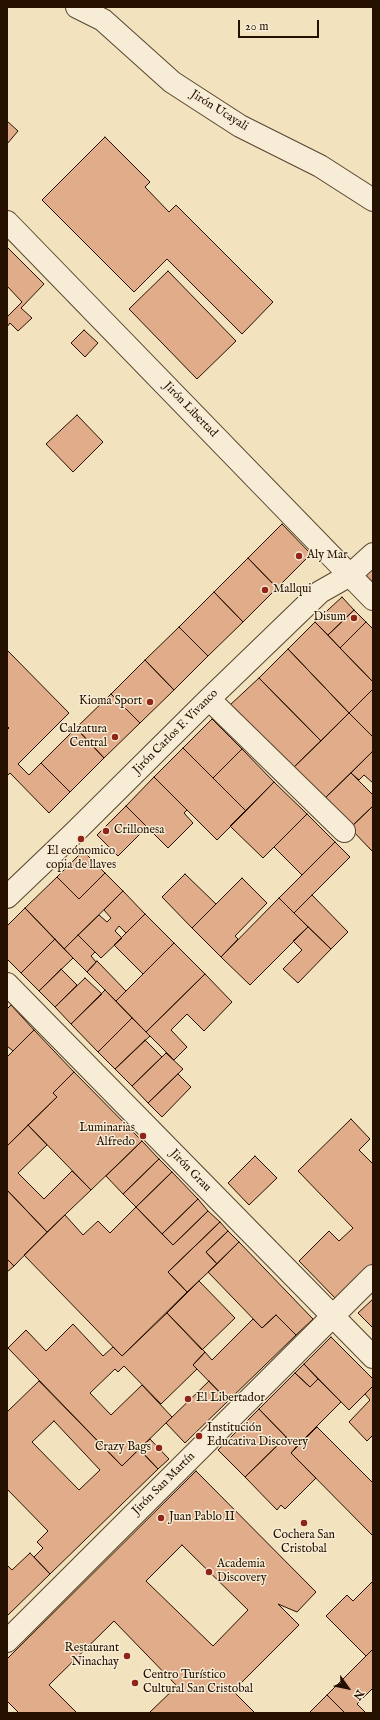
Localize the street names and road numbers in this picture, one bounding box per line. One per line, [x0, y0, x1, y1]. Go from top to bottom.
street label: Jirón Ucayali [187, 88, 251, 134]
street label: Jirón Libertad [160, 379, 220, 441]
street label: Jirón Carlos F. Vivanco [131, 687, 221, 777]
street label: Jirón Grau [166, 1147, 214, 1195]
street label: Jirón San Martín [130, 1450, 198, 1518]

